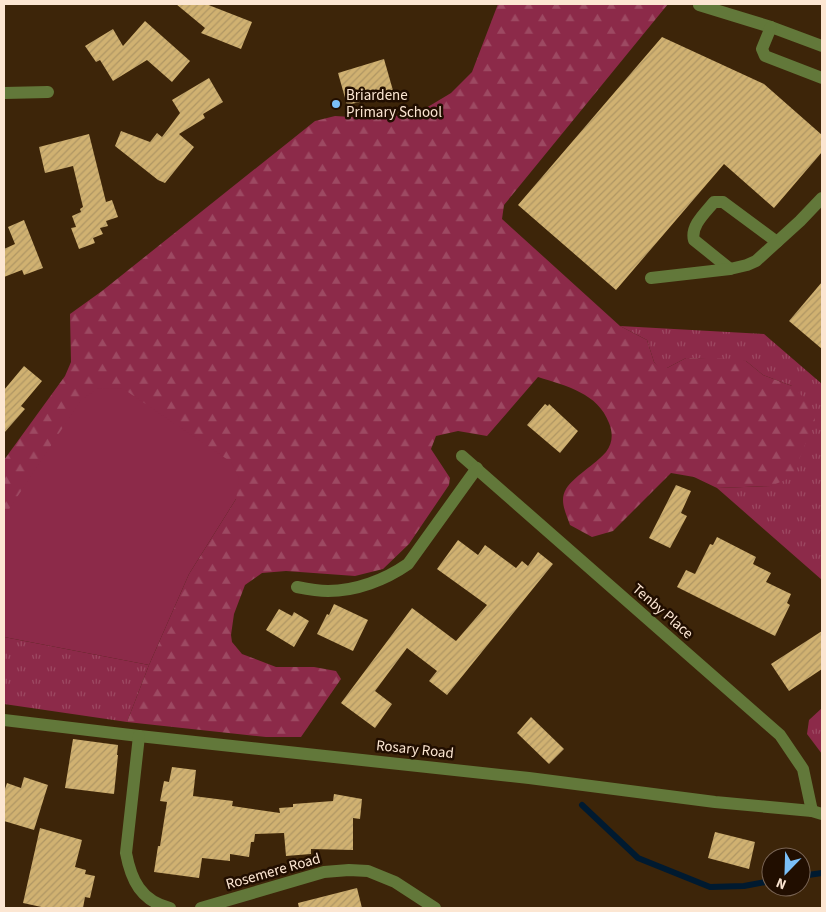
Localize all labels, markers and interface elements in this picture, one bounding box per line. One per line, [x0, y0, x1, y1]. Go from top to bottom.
place label: Briardene Primary School [346, 85, 442, 123]
marker: Briardene Primary School [330, 98, 342, 110]
street label: Tenby Place [628, 579, 698, 644]
street label: Rosary Road [375, 735, 455, 764]
north arrow [761, 847, 811, 897]
street label: Rosemere Road [223, 848, 323, 895]
text: N [773, 872, 790, 894]

